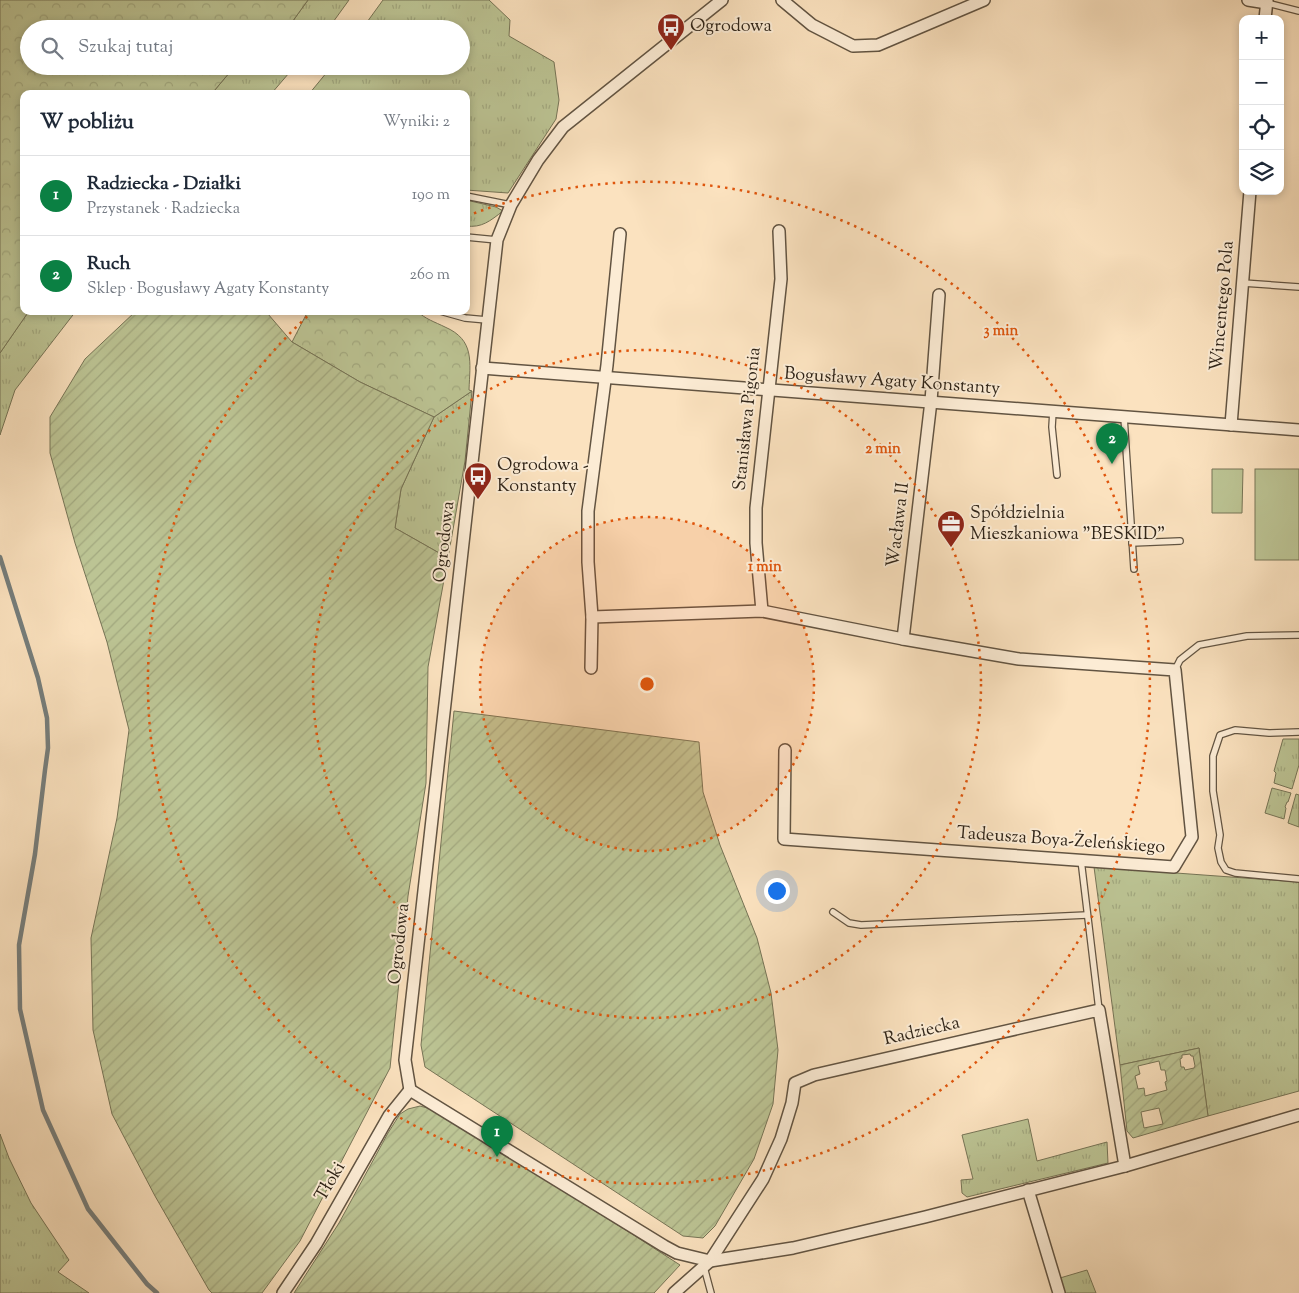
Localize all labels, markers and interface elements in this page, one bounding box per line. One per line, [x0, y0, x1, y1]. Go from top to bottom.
bus stop icon: Ogrodowa [656, 12, 686, 51]
place label: Ogrodowa [690, 14, 772, 40]
map controls [1239, 15, 1284, 195]
button: + [1239, 15, 1284, 60]
search box [20, 20, 470, 75]
icon: search [38, 34, 66, 62]
text: Szukaj tutaj [78, 34, 173, 61]
button: − [1239, 60, 1284, 105]
button: locate [1239, 105, 1284, 150]
text: W pobliżu [40, 108, 134, 138]
text: Wyniki: 2 [383, 111, 450, 134]
button: layers [1239, 150, 1284, 195]
text: Radziecka - Działki [87, 171, 241, 198]
text: 1 [53, 184, 59, 207]
text: 190 m [412, 184, 450, 207]
text: Przystanek · Radziecka [87, 198, 240, 221]
street label: Wincentego Pola [1204, 240, 1242, 372]
text: Ruch [87, 251, 131, 278]
text: 2 [52, 264, 60, 287]
text: 260 m [409, 264, 450, 287]
text: Sklep · Bogusławy Agaty Konstanty [87, 278, 329, 301]
text: 3 min [984, 321, 1019, 342]
street label: Stanisława Pigonia [728, 346, 768, 492]
street label: Bogusławy Agaty Konstanty [783, 361, 1001, 403]
pin: 2 [1096, 423, 1128, 464]
text: 2 min [865, 439, 901, 460]
place label: Ogrodowa - Konstanty [497, 453, 589, 500]
bus stop icon: Ogrodowa - Konstanty [463, 461, 493, 500]
street label: Wacława II [881, 481, 917, 569]
street label: Ogrodowa [428, 500, 462, 584]
place label: Spółdzielnia Mieszkaniowa "BESKID" [970, 501, 1165, 548]
office icon: Spółdzielnia Mieszkaniowa "BESKID" [936, 509, 966, 548]
text: 1 min [748, 557, 782, 578]
centre of rings [638, 675, 656, 693]
street label: Tadeusza Boya-Żeleńskiego [956, 821, 1166, 861]
your location [764, 878, 790, 904]
street label: Ogrodowa [383, 902, 417, 986]
street label: Radziecka [881, 1011, 963, 1053]
pin: 1 [481, 1116, 513, 1157]
street label: Tłoki [309, 1157, 353, 1207]

